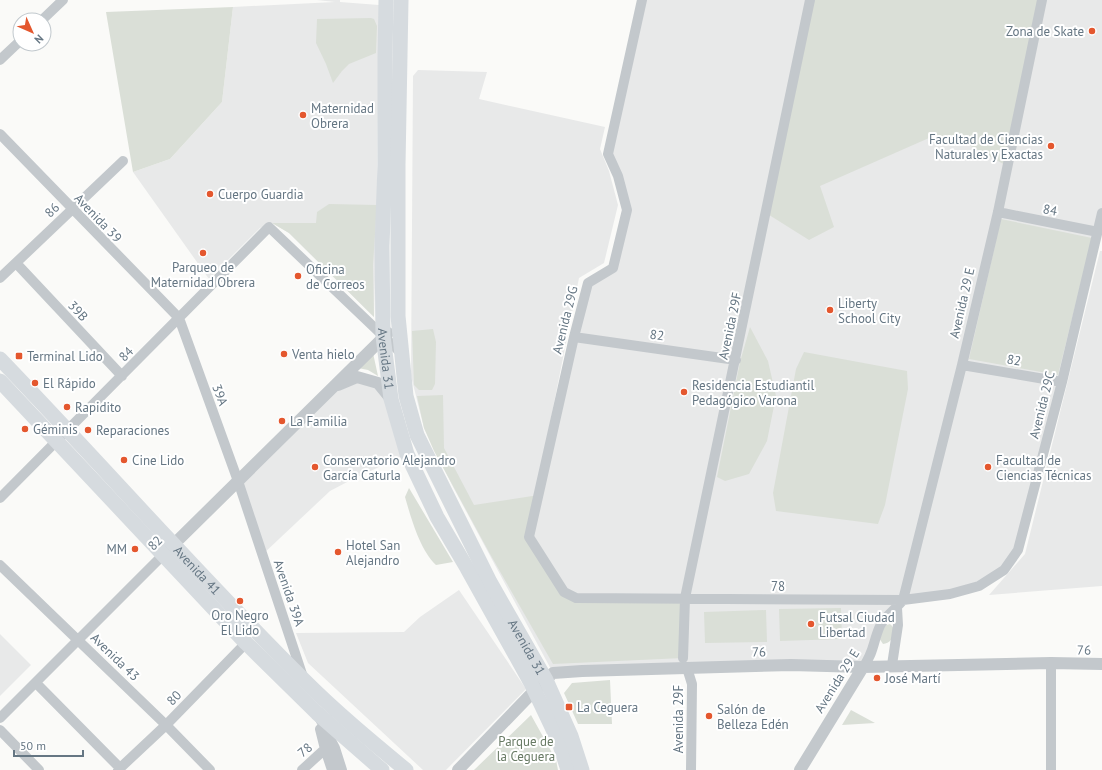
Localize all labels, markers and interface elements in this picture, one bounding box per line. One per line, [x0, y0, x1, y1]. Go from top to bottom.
north arrow [12, 12, 52, 52]
place label: Zona de Skate [1006, 23, 1084, 40]
marker: Zona de Skate [1087, 26, 1097, 36]
text: N [32, 32, 47, 47]
place label: Maternidad Obrera [311, 100, 374, 132]
marker: Maternidad Obrera [298, 110, 308, 120]
place label: Facultad de Ciencias Naturales y Exactas [929, 131, 1043, 163]
marker: Facultad de Ciencias Naturales y Exactas [1046, 141, 1056, 151]
place label: Cuerpo Guardia [218, 186, 303, 203]
marker: Cuerpo Guardia [205, 189, 215, 199]
street label: Avenida 39 [71, 190, 125, 246]
street label: 86 [41, 199, 63, 221]
street label: 84 [1041, 200, 1059, 220]
marker: Parqueo de Maternidad Obrera [198, 248, 208, 258]
place label: Parqueo de Maternidad Obrera [151, 259, 255, 291]
place label: Oficina de Correos [306, 261, 365, 293]
street label: Avenida 29 E [946, 266, 978, 340]
marker: Oficina de Correos [293, 271, 303, 281]
street label: Avenida 29G [548, 284, 582, 356]
street label: Avenida 29F [715, 291, 745, 361]
place label: Liberty School City [838, 295, 900, 327]
street label: 39B [64, 297, 92, 325]
marker: Liberty School City [825, 305, 835, 315]
street label: 82 [649, 326, 665, 344]
street label: Avenida 31 [374, 328, 398, 390]
street label: 84 [115, 343, 137, 365]
place label: Venta hielo [291, 346, 355, 363]
place label: Terminal Lido [27, 348, 103, 365]
marker: Venta hielo [279, 349, 289, 359]
street label: 82 [1006, 350, 1022, 370]
marker: Terminal Lido [14, 351, 24, 361]
street label: Avenida 29C [1025, 369, 1059, 441]
place label: El Rápido [43, 375, 96, 392]
place label: Residencia Estudiantil Pedagógico Varona [692, 377, 814, 409]
marker: El Rápido [30, 378, 40, 388]
street label: 39A [208, 382, 232, 409]
marker: Residencia Estudiantil Pedagógico Varona [679, 387, 689, 397]
place label: Rapidito [75, 399, 121, 416]
marker: Rapidito [62, 402, 72, 412]
place label: La Familia [290, 413, 347, 430]
marker: La Familia [277, 416, 287, 426]
place label: Géminis [33, 421, 78, 438]
place label: Reparaciones [96, 422, 170, 439]
marker: Géminis [20, 424, 30, 434]
marker: Reparaciones [83, 425, 93, 435]
place label: Cine Lido [132, 452, 184, 469]
place label: Conservatorio Alejandro García Caturla [323, 452, 456, 484]
place label: Facultad de Ciencias Técnicas [996, 452, 1091, 484]
marker: Cine Lido [119, 455, 129, 465]
marker: Conservatorio Alejandro García Caturla [310, 462, 320, 472]
marker: Facultad de Ciencias Técnicas [983, 462, 993, 472]
street label: 82 [144, 532, 166, 554]
place label: Hotel San Alejandro [346, 537, 400, 569]
place label: MM [106, 541, 127, 558]
street label: Avenida 41 [170, 542, 225, 598]
marker: MM [130, 544, 140, 554]
marker: Hotel San Alejandro [333, 547, 343, 557]
street label: Avenida 39A [270, 558, 308, 629]
street label: 78 [771, 578, 785, 595]
marker: Oro Negro El Lido [235, 596, 245, 606]
place label: Oro Negro El Lido [211, 607, 269, 639]
place label: Futsal Ciudad Libertad [819, 609, 895, 641]
street label: Avenida 31 [505, 616, 550, 678]
marker: Futsal Ciudad Libertad [806, 619, 816, 629]
street label: Avenida 43 [87, 630, 143, 684]
street label: 76 [1077, 641, 1091, 659]
street label: 76 [752, 643, 766, 661]
street label: Avenida 29 E [811, 646, 863, 716]
place label: José Martí [884, 670, 941, 687]
marker: José Martí [872, 673, 882, 683]
street label: Avenida 29F [670, 685, 687, 753]
street label: 80 [163, 687, 185, 709]
place label: La Ceguera [577, 699, 638, 716]
place label: Salón de Belleza Edén [717, 701, 789, 733]
marker: La Ceguera [564, 702, 574, 712]
marker: Salón de Belleza Edén [704, 711, 714, 721]
scale bar [14, 732, 83, 758]
park label: Parque de la Ceguera [497, 733, 555, 765]
text: 50 m [20, 738, 46, 753]
street label: 78 [294, 739, 316, 761]

